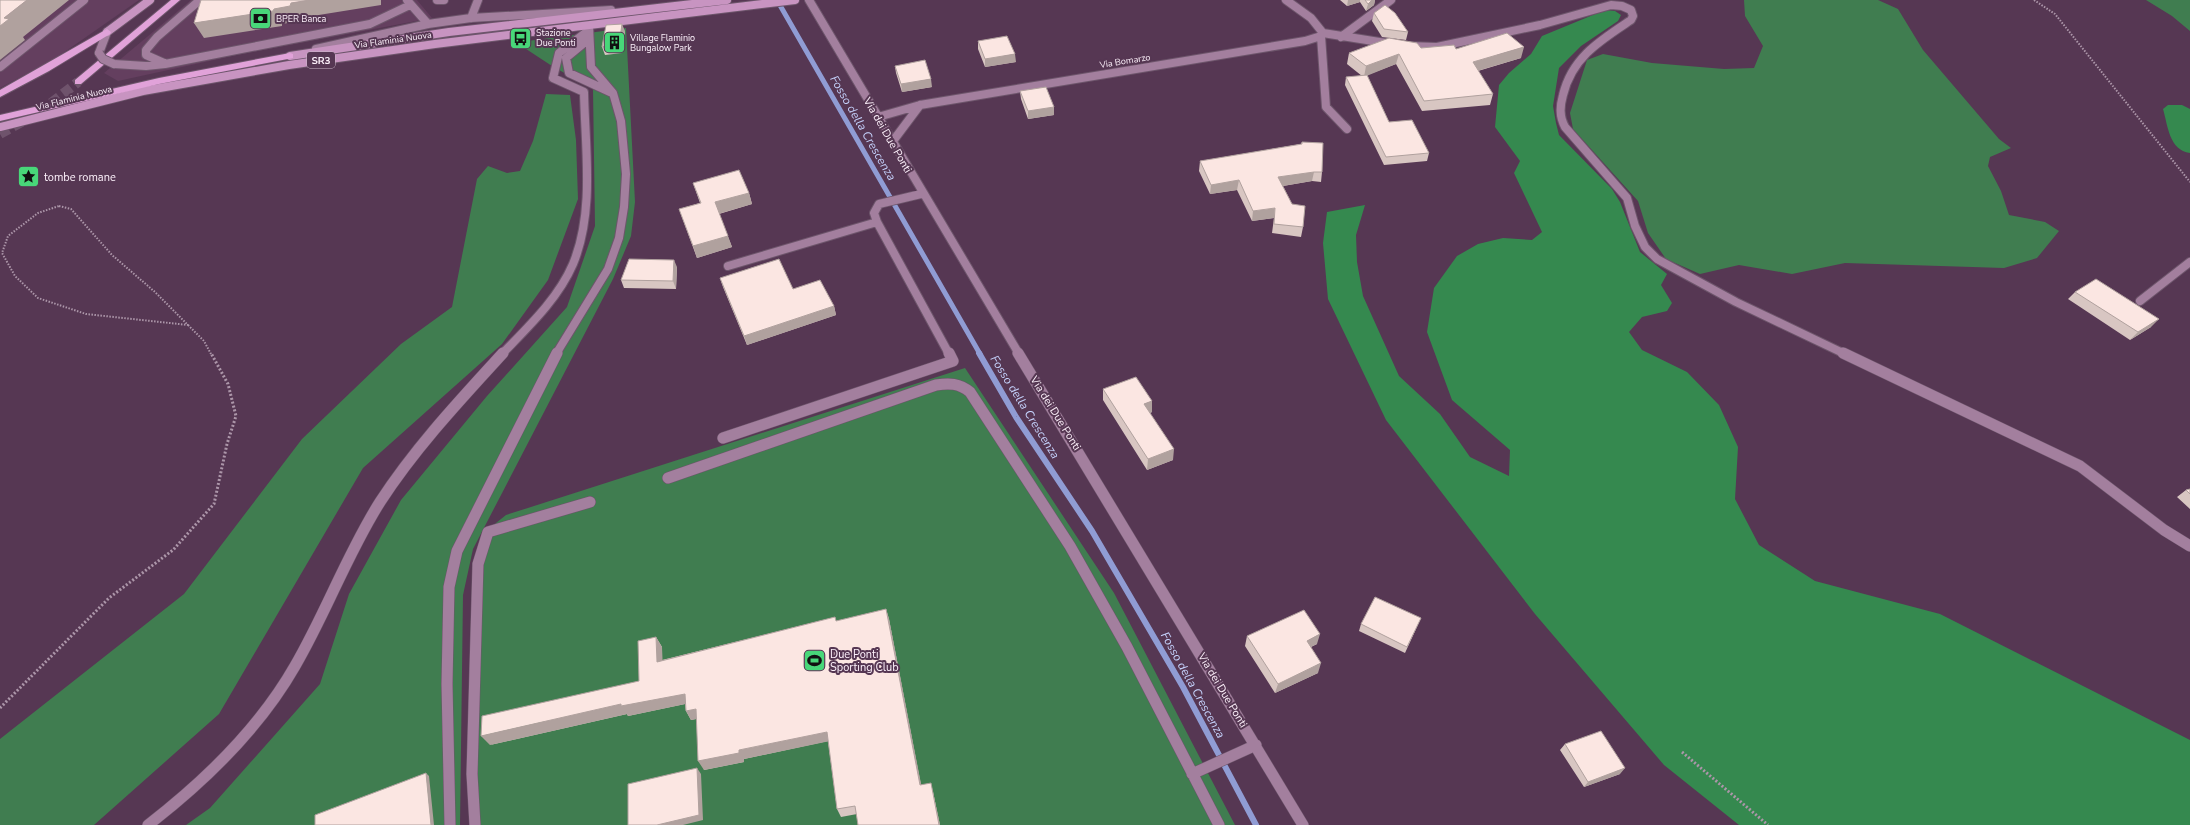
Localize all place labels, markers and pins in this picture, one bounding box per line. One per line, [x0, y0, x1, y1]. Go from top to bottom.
bank icon: BPER Banca [248, 6, 274, 32]
place label: BPER Banca [276, 13, 326, 25]
bus stop icon: Stazione Due Ponti [507, 25, 533, 51]
place label: Stazione Due Ponti [536, 27, 576, 49]
building icon: Village Flaminio Bungalow Park [602, 30, 628, 56]
place label: Village Flaminio Bungalow Park [629, 32, 695, 54]
place icon: tombe romane [16, 164, 42, 190]
place label: tombe romane [44, 170, 116, 185]
sports icon: Due Ponti Sporting Club [801, 647, 827, 673]
place label: Due Ponti Sporting Club [830, 647, 899, 675]

